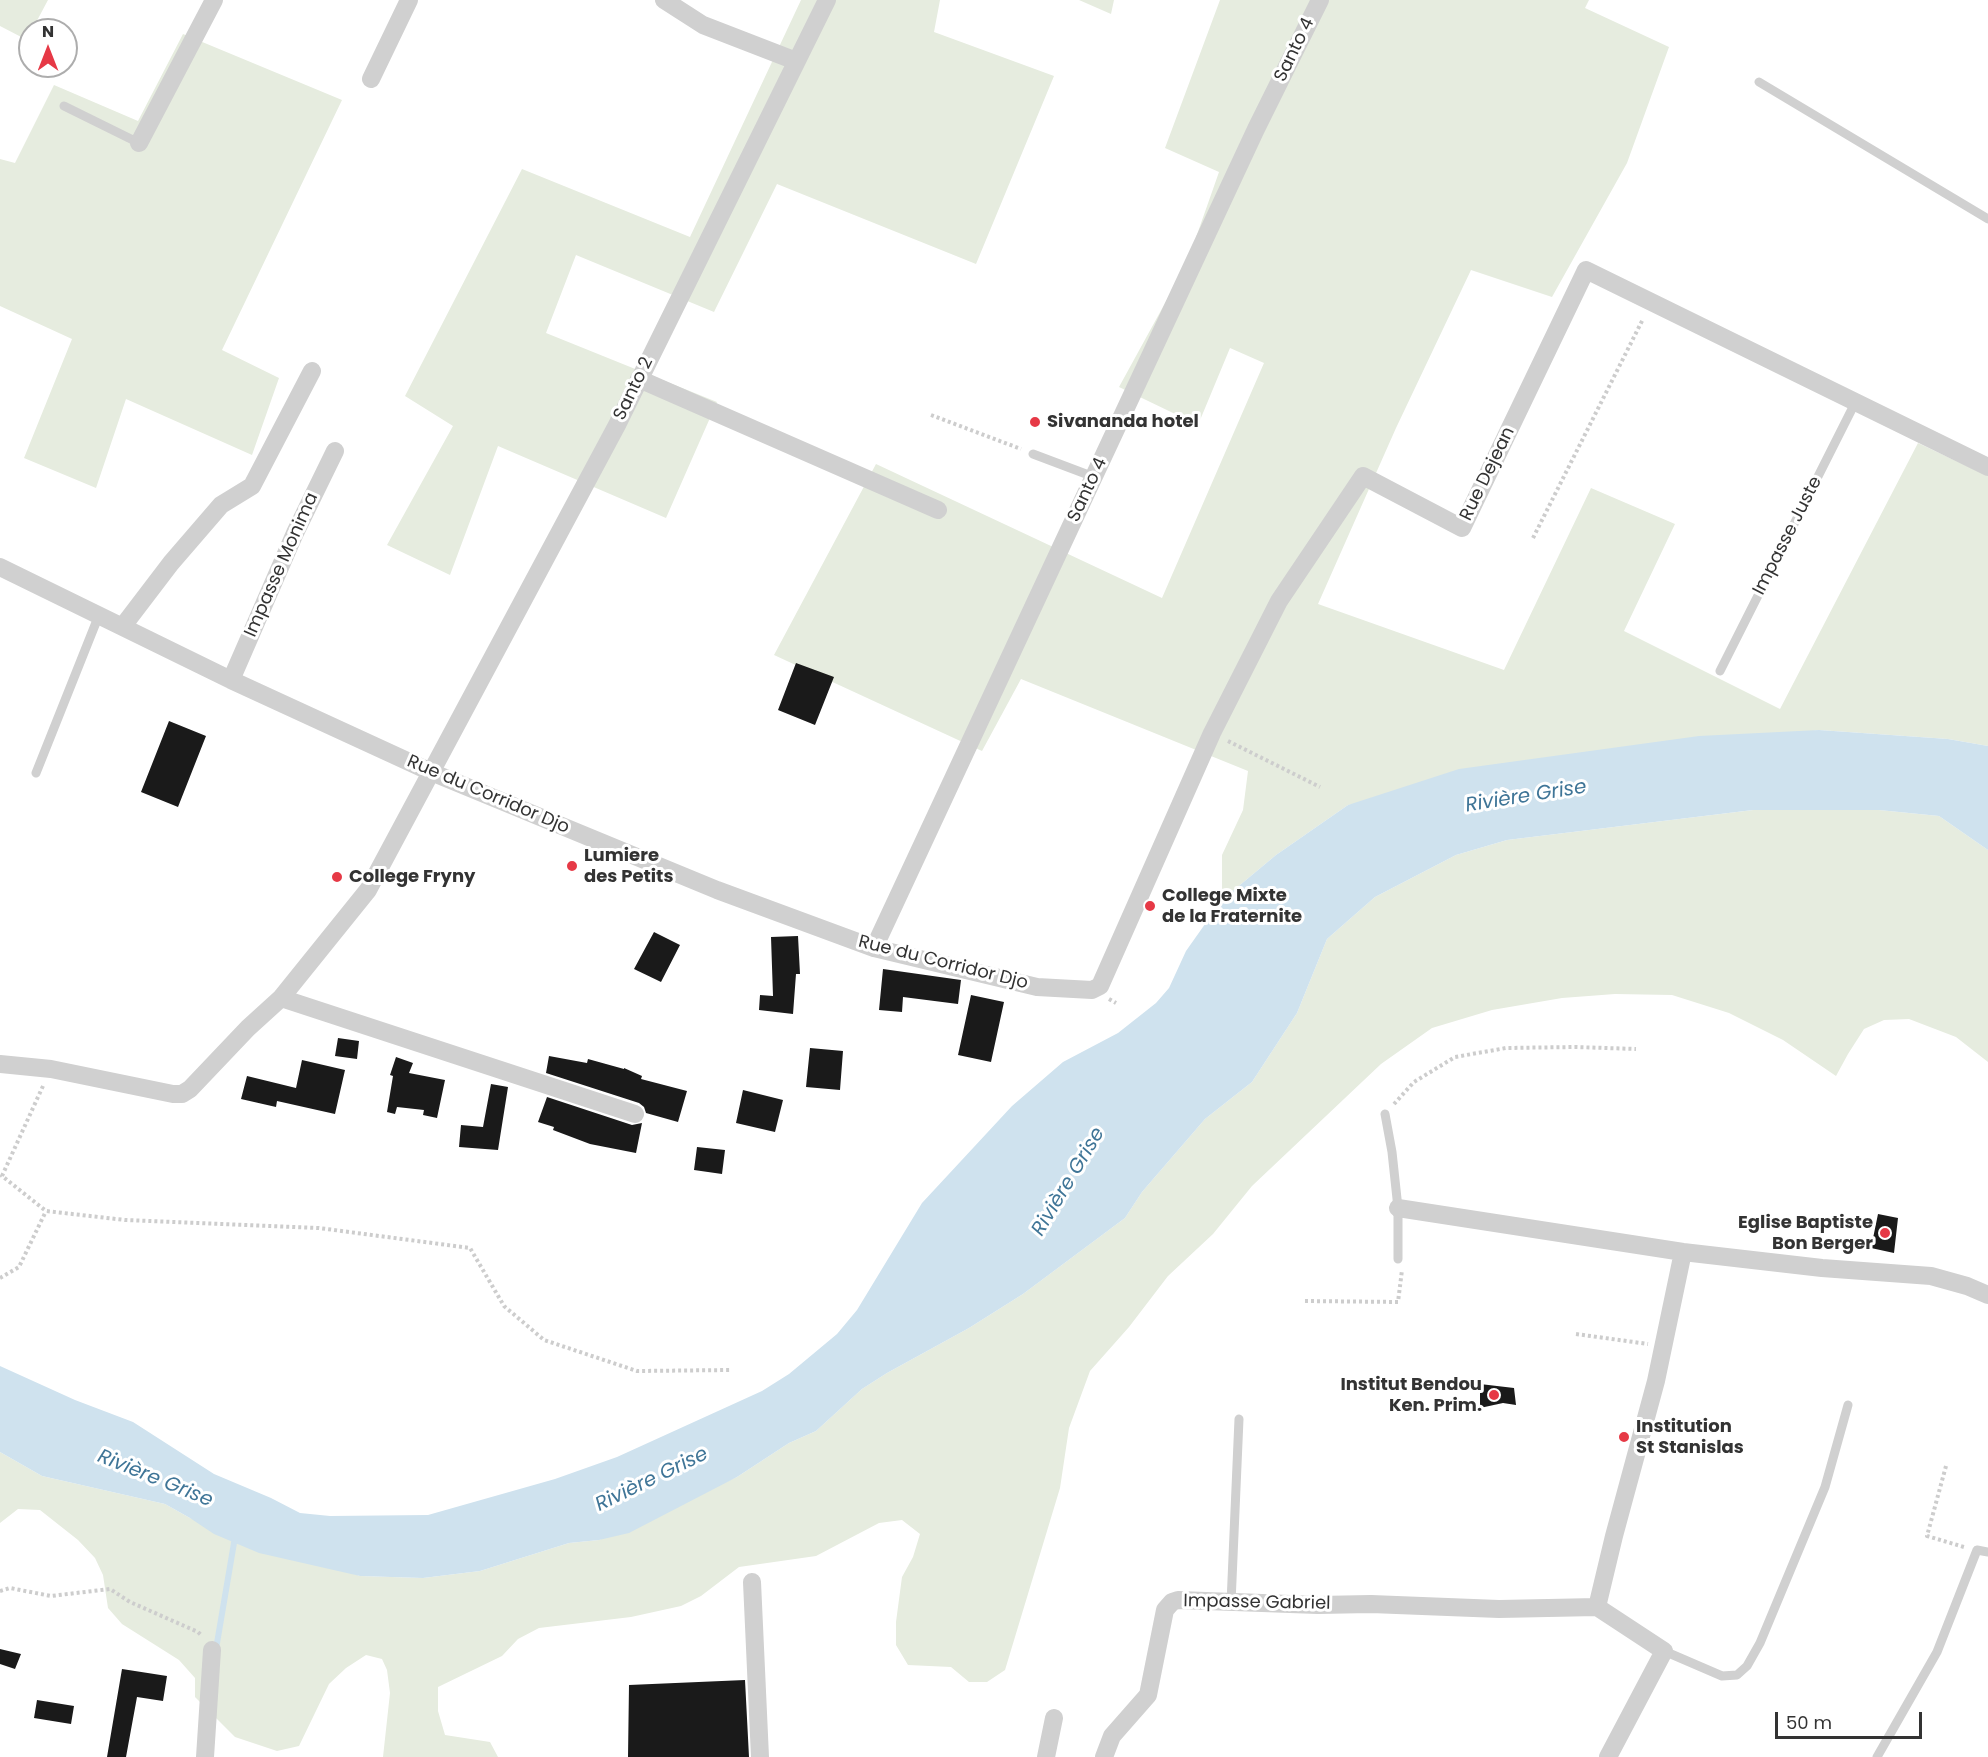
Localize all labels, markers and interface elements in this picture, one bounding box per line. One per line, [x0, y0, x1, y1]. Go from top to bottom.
street label: Santo 4 [1270, 15, 1320, 85]
north arrow [18, 18, 78, 78]
text: N [42, 20, 54, 43]
street label: Santo 2 [610, 354, 658, 424]
place label: Sivananda hotel [1047, 411, 1199, 433]
marker: Sivananda hotel [1028, 415, 1042, 429]
street label: Rue Dejean [1456, 424, 1520, 524]
street label: Santo 4 [1064, 454, 1112, 526]
street label: Impasse Juste [1749, 473, 1827, 599]
street label: Impasse Monima [240, 489, 324, 641]
street label: Rue du Corridor Djo [404, 751, 572, 839]
water label: Rivière Grise [1464, 776, 1588, 818]
place label: Lumiere des Petits [584, 845, 673, 888]
marker: Lumiere des Petits [565, 859, 579, 873]
place label: College Fryny [349, 866, 475, 888]
marker: College Fryny [330, 870, 344, 884]
place label: College Mixte de la Fraternite [1162, 885, 1302, 928]
marker: College Mixte de la Fraternite [1143, 899, 1157, 913]
street label: Rue du Corridor Djo [856, 931, 1030, 995]
water label: Rivière Grise [1027, 1123, 1111, 1241]
place label: Eglise Baptiste Bon Berger [1738, 1212, 1873, 1254]
marker: Eglise Baptiste Bon Berger [1878, 1226, 1892, 1240]
place label: Institut Bendou Ken. Prim. [1340, 1374, 1482, 1416]
marker: Institut Bendou Ken. Prim. [1487, 1388, 1501, 1402]
place label: Institution St Stanislas [1636, 1416, 1744, 1458]
marker: Institution St Stanislas [1617, 1430, 1631, 1444]
water label: Rivière Grise [592, 1442, 712, 1518]
water label: Rivière Grise [94, 1445, 216, 1513]
street label: Impasse Gabriel [1183, 1591, 1331, 1615]
scale bar [1778, 1700, 1925, 1738]
text: 50 m [1786, 1710, 1832, 1735]

